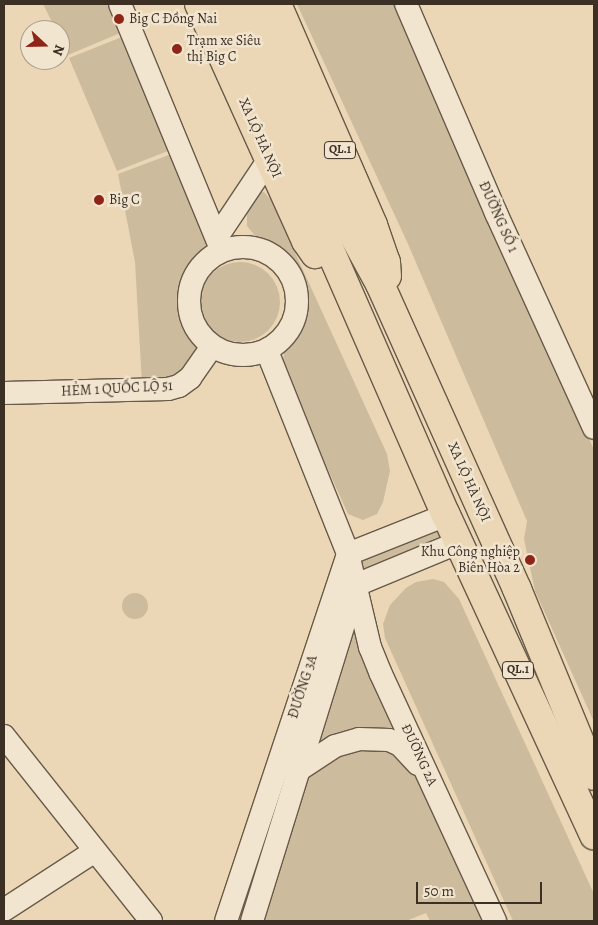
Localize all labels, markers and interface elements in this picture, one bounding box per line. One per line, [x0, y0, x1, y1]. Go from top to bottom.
place label: Big C Đồng Nai [129, 11, 217, 27]
marker: Big C Đồng Nai [113, 13, 125, 25]
north arrow [20, 20, 70, 70]
place label: Trạm xe Siêu thị Big C [187, 33, 261, 65]
text: N [48, 42, 69, 58]
marker: Trạm xe Siêu thị Big C [171, 43, 183, 55]
street label: XA LỘ HÀ NỘI [235, 95, 285, 181]
road number: QL.1 [324, 140, 356, 160]
street label: ĐƯỜNG SỐ 1 [475, 179, 521, 255]
place label: Big C [109, 192, 140, 208]
marker: Big C [93, 194, 105, 206]
street label: HẺM 1 QUỐC LỘ 51 [61, 378, 173, 400]
street label: XA LỘ HÀ NỘI [444, 439, 494, 525]
place label: Khu Công nghiệp Biên Hòa 2 [421, 544, 520, 576]
marker: Khu Công nghiệp Biên Hòa 2 [524, 554, 536, 566]
street label: ĐƯỜNG 3A [285, 653, 321, 721]
road number: QL.1 [502, 660, 534, 680]
street label: ĐƯỜNG 2A [397, 721, 441, 789]
scale bar [418, 872, 544, 904]
text: 50 m [424, 881, 454, 901]

